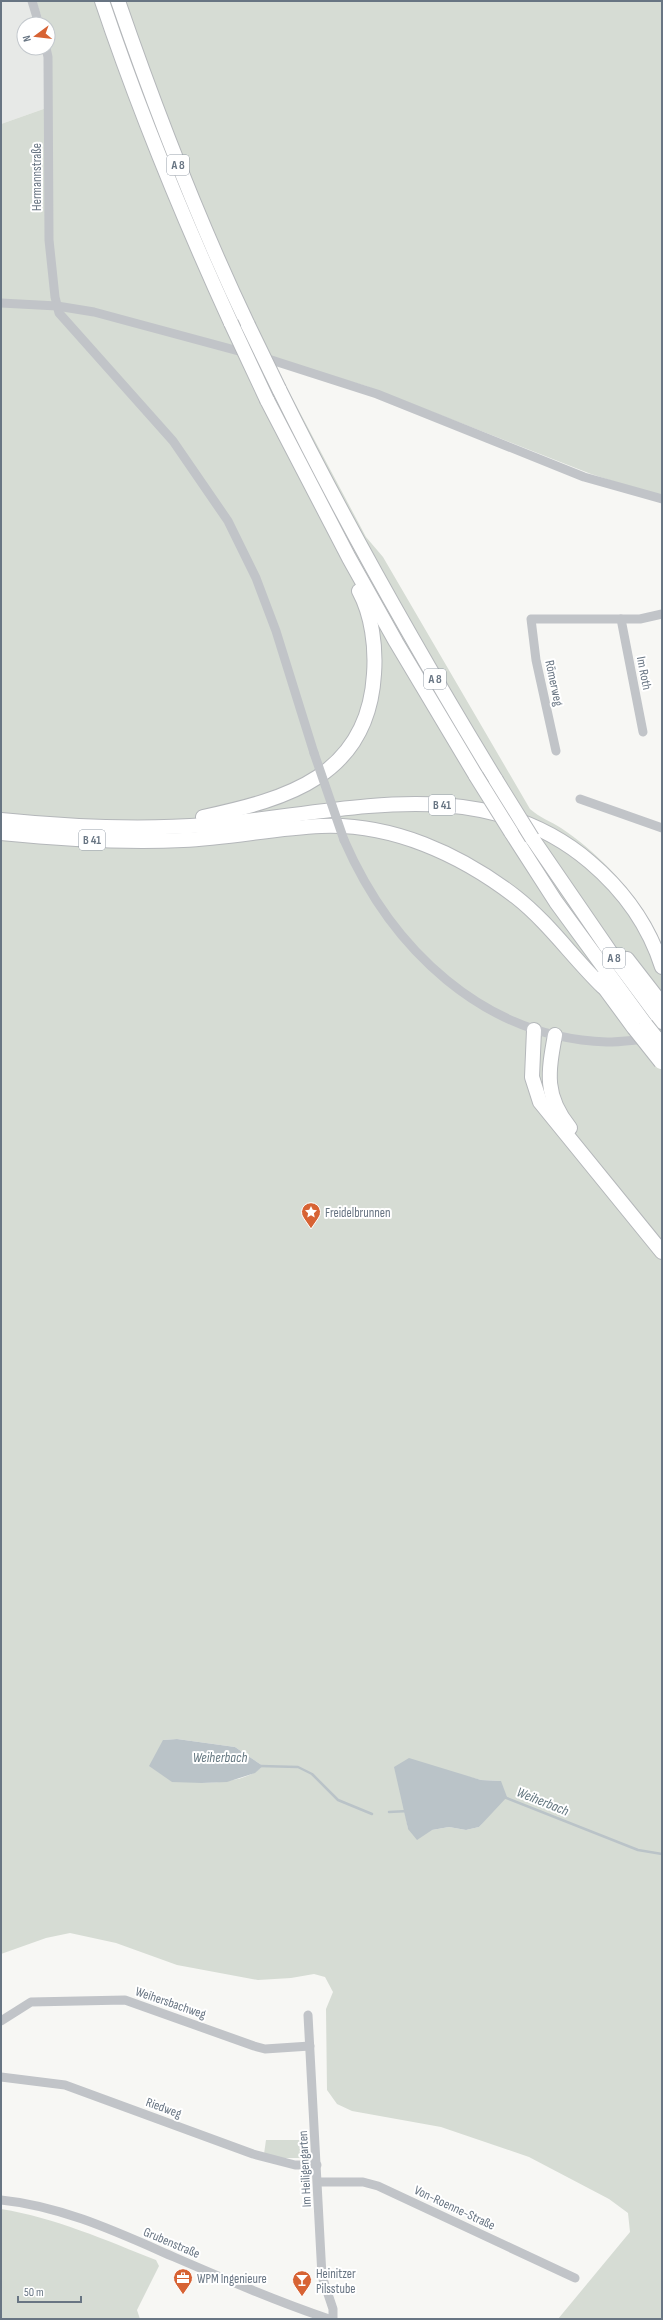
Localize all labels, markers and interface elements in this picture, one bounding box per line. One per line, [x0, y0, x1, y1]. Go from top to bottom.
north arrow [16, 16, 56, 56]
text: N [20, 34, 34, 43]
street label: Hermannstraße [29, 143, 45, 211]
road number: A 8 [167, 155, 189, 175]
street label: Im Roth [633, 655, 655, 691]
street label: Römerweg [541, 659, 567, 708]
road number: A 8 [424, 669, 446, 689]
road number: B 41 [429, 795, 455, 815]
road number: B 41 [79, 830, 105, 850]
road number: A 8 [603, 948, 625, 968]
place icon: Freidelbrunnen [300, 1201, 322, 1229]
place label: Freidelbrunnen [325, 1205, 391, 1221]
water label: Weiherbach [193, 1749, 247, 1766]
water label: Weiherbach [514, 1783, 571, 1820]
street label: Weihersbachweg [133, 1983, 208, 2023]
street label: Riedweg [144, 2094, 184, 2122]
street label: Im Heiligengarten [295, 2130, 315, 2208]
street label: Von-Roenne-Straße [412, 2182, 498, 2234]
street label: Grubenstraße [141, 2224, 202, 2262]
place label: Heinitzer Pilsstube [316, 2266, 356, 2297]
office icon: WPM Ingenieure [172, 2267, 194, 2295]
bar icon: Heinitzer Pilsstube [291, 2269, 313, 2297]
place label: WPM Ingenieure [197, 2271, 267, 2287]
scale bar [18, 2278, 81, 2304]
text: 50 m [24, 2285, 44, 2300]

